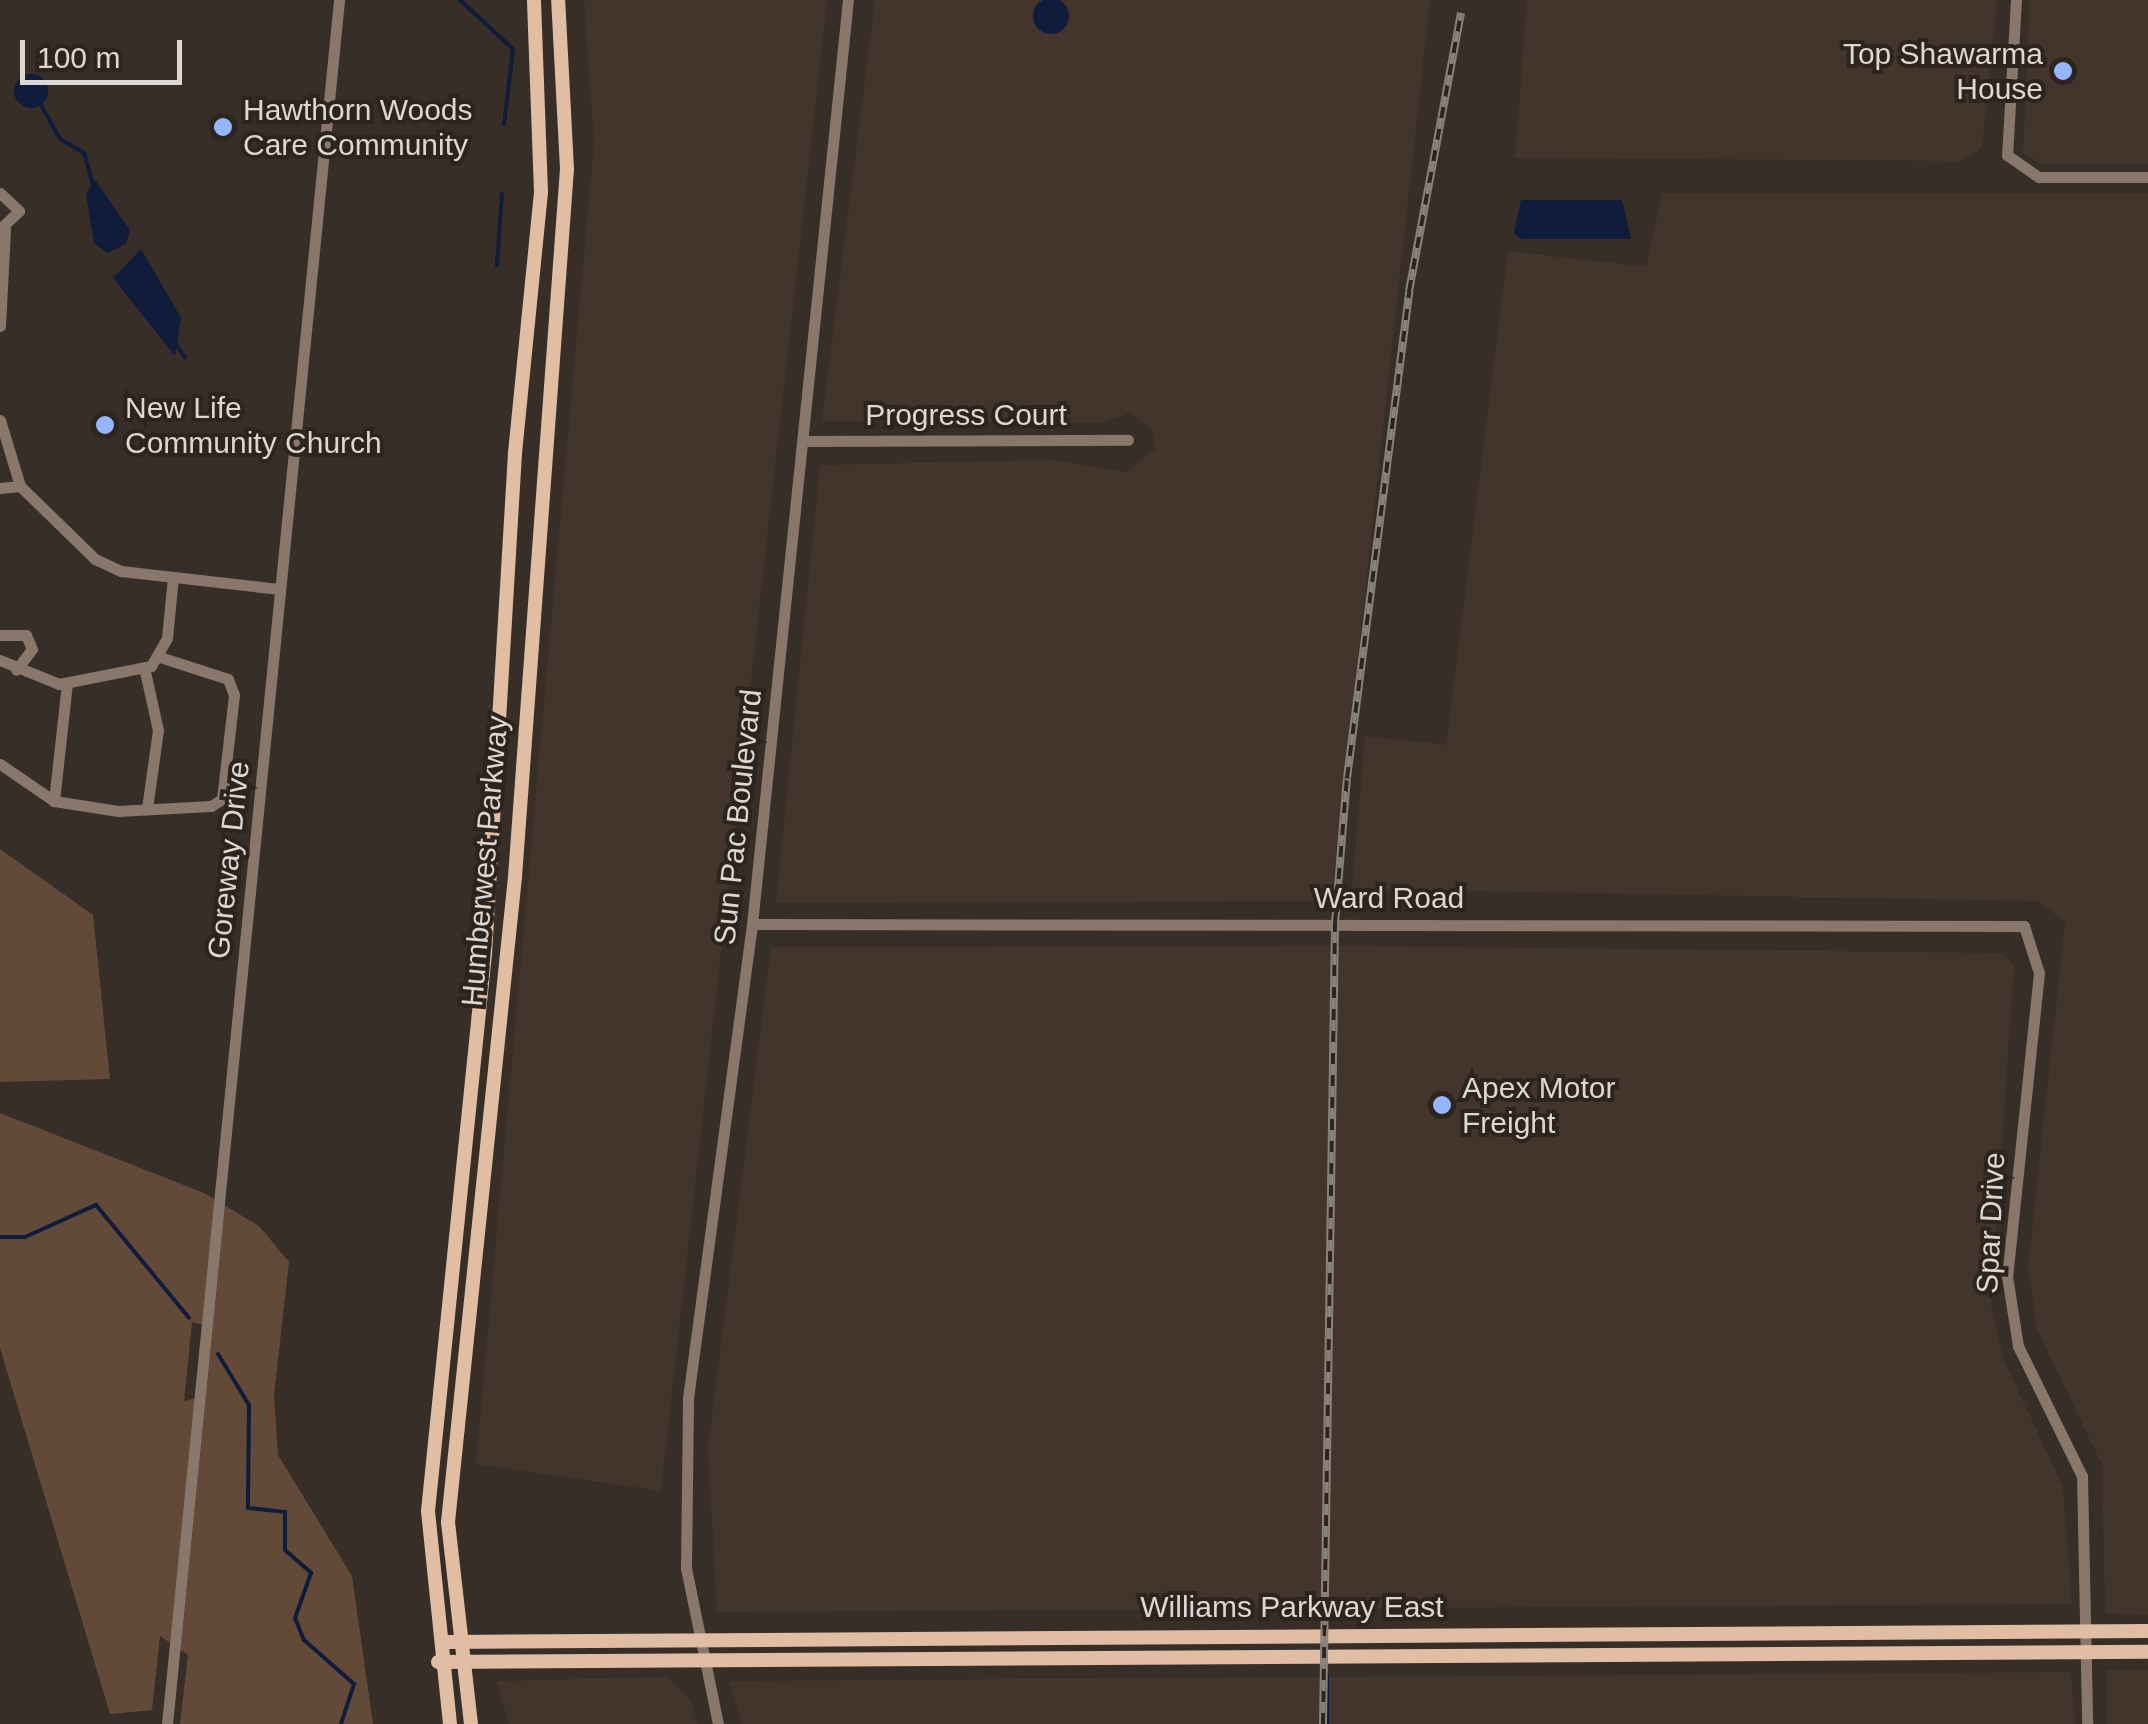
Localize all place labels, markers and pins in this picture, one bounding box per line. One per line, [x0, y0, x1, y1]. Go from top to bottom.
place label: Top Shawarma House [1843, 36, 2043, 106]
marker: Top Shawarma House [2052, 60, 2074, 82]
place label: Hawthorn Woods Care Community [243, 92, 473, 162]
marker: Hawthorn Woods Care Community [212, 116, 234, 138]
place label: New Life Community Church [125, 390, 382, 460]
marker: New Life Community Church [94, 414, 116, 436]
place label: Apex Motor Freight [1462, 1070, 1615, 1140]
marker: Apex Motor Freight [1431, 1094, 1453, 1116]

